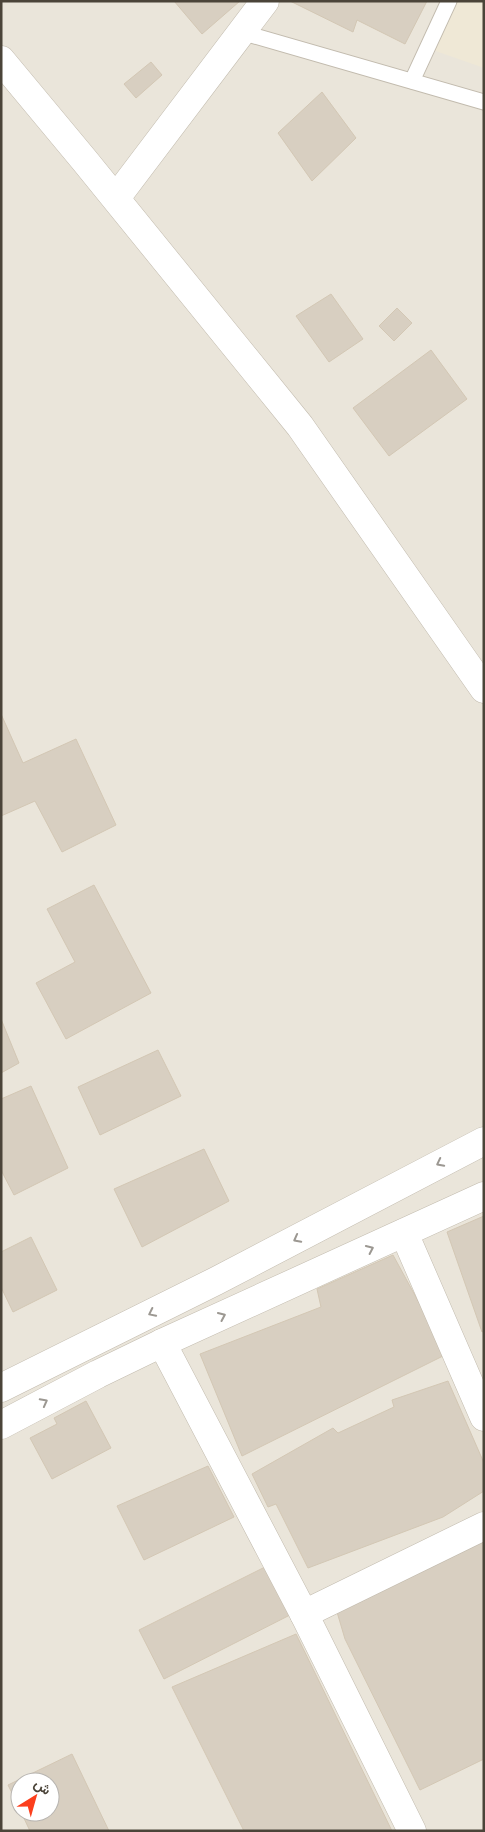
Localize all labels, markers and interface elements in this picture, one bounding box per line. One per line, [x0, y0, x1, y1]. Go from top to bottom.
one-way arrow [437, 1157, 446, 1167]
one-way arrow [293, 1233, 302, 1243]
one-way arrow [365, 1245, 374, 1255]
one-way arrow [148, 1307, 157, 1317]
one-way arrow [217, 1312, 226, 1323]
one-way arrow [39, 1398, 48, 1408]
north arrow [10, 1772, 60, 1822]
text: ش [30, 1776, 54, 1800]

